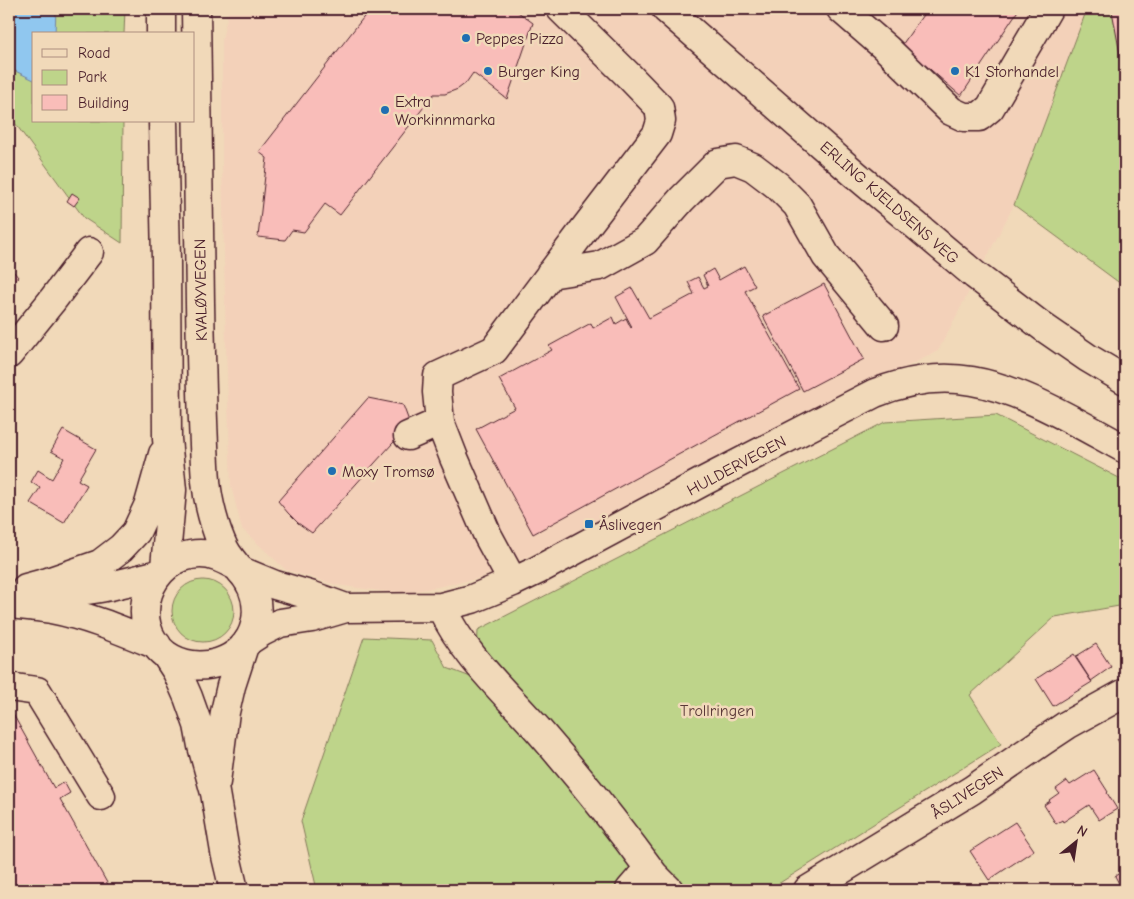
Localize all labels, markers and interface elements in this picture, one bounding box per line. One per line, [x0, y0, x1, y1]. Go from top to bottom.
place label: Peppes Pizza [476, 30, 564, 48]
legend [32, 32, 195, 122]
marker: Peppes Pizza [460, 32, 472, 44]
text: Road [78, 44, 110, 62]
place label: Burger King [498, 63, 580, 81]
place label: K1 Storhandel [965, 63, 1059, 81]
marker: Burger King [482, 65, 494, 77]
marker: K1 Storhandel [949, 65, 961, 77]
text: Park [78, 68, 107, 86]
place label: Extra Workinnmarka [395, 93, 496, 129]
text: Building [78, 94, 129, 112]
marker: Extra Workinnmarka [379, 104, 391, 116]
street label: ERLING KJELDSENS VEG [816, 138, 962, 268]
street label: KVALØYVEGEN [191, 239, 211, 341]
street label: HULDERVEGEN [684, 432, 789, 500]
place label: Moxy Tromsø [342, 463, 435, 481]
marker: Moxy Tromsø [326, 465, 338, 477]
place label: Åslivegen [599, 515, 662, 534]
marker: Åslivegen [583, 518, 595, 530]
park label: Trollringen [680, 702, 754, 720]
street label: ÅSLIVEGEN [928, 762, 1007, 823]
north arrow [1052, 816, 1102, 866]
text: N [1074, 822, 1090, 841]

